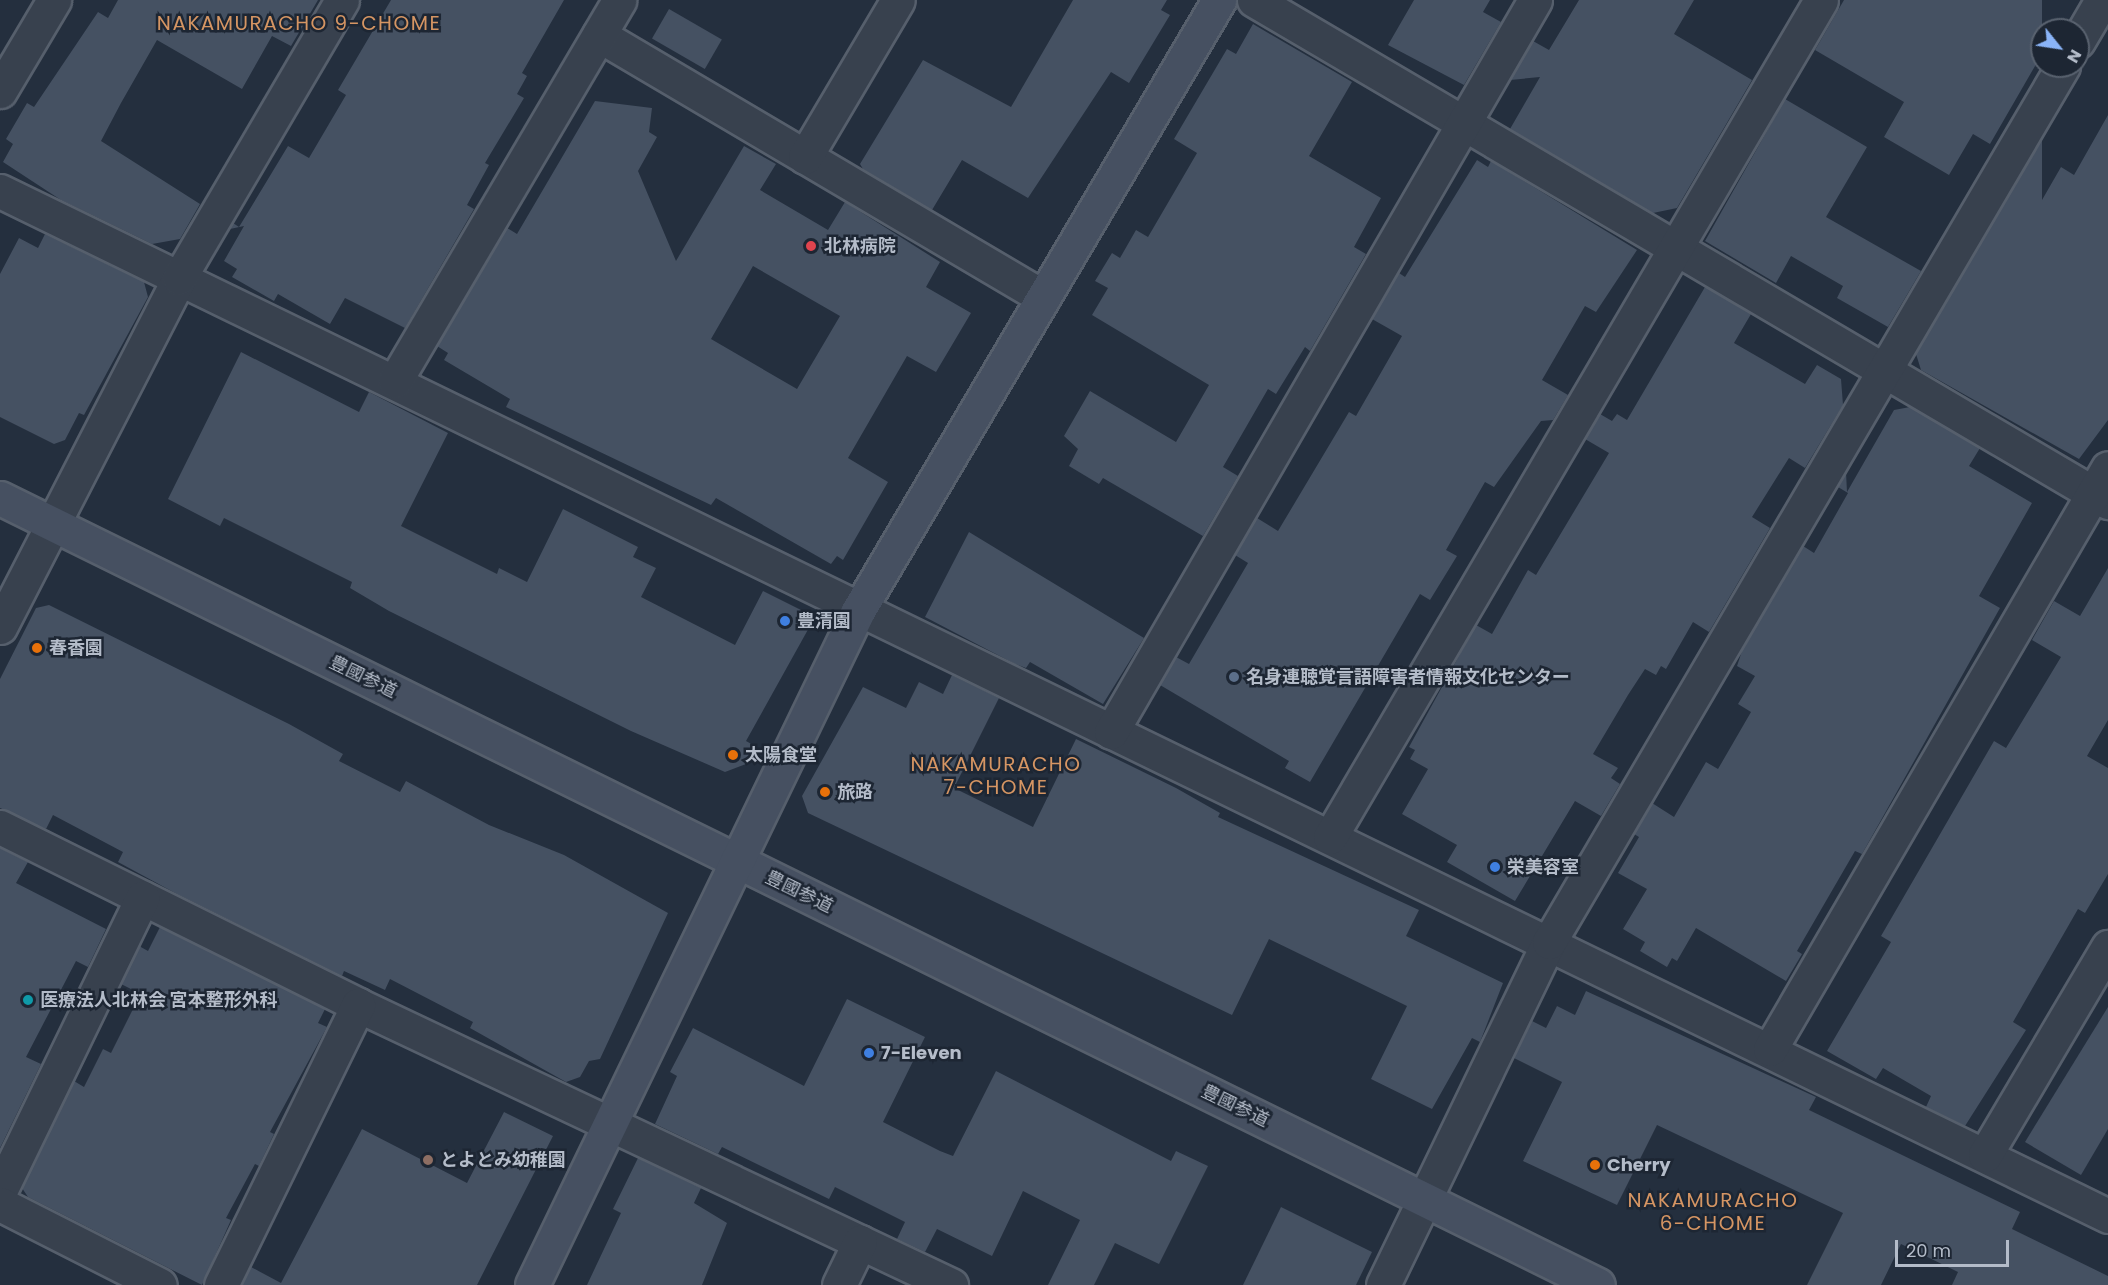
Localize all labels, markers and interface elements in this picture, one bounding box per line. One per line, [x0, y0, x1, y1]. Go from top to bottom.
district label: NAKAMURACHO 9-CHOME [157, 11, 441, 35]
north arrow [2030, 18, 2090, 78]
text: N [2061, 45, 2087, 67]
place label: 北林病院 [824, 235, 896, 257]
marker: 北林病院 [802, 237, 820, 255]
place label: 豊清園 [797, 610, 851, 632]
marker: 豊清園 [778, 614, 792, 628]
place label: 春香園 [49, 637, 103, 659]
marker: 春香園 [30, 641, 44, 655]
street label: 豊國参道 [326, 652, 400, 702]
place label: 名身連聴覚言語障害者情報文化センター [1246, 666, 1570, 688]
marker: 名身連聴覚言語障害者情報文化センター [1227, 670, 1241, 684]
place label: 太陽食堂 [745, 744, 817, 766]
marker: 太陽食堂 [726, 748, 740, 762]
district label: NAKAMURACHO 7-CHOME [911, 753, 1081, 800]
place label: 旅路 [837, 781, 873, 803]
marker: 旅路 [818, 785, 832, 799]
place label: 栄美容室 [1507, 856, 1579, 878]
marker: 栄美容室 [1488, 860, 1502, 874]
street label: 豊國参道 [762, 867, 836, 917]
place label: 医療法人北林会 宮本整形外科 [40, 989, 278, 1011]
marker: 医療法人北林会 宮本整形外科 [21, 993, 35, 1007]
place label: 7-Eleven [881, 1042, 962, 1064]
marker: 7-Eleven [862, 1046, 876, 1060]
street label: 豊國参道 [1198, 1081, 1272, 1131]
place label: とよとみ幼稚園 [440, 1149, 566, 1171]
marker: とよとみ幼稚園 [421, 1153, 435, 1167]
place label: Cherry [1607, 1154, 1671, 1176]
marker: Cherry [1588, 1158, 1602, 1172]
district label: NAKAMURACHO 6-CHOME [1628, 1188, 1798, 1235]
scale bar [1898, 1228, 2012, 1266]
text: 20 m [1906, 1238, 1951, 1263]

